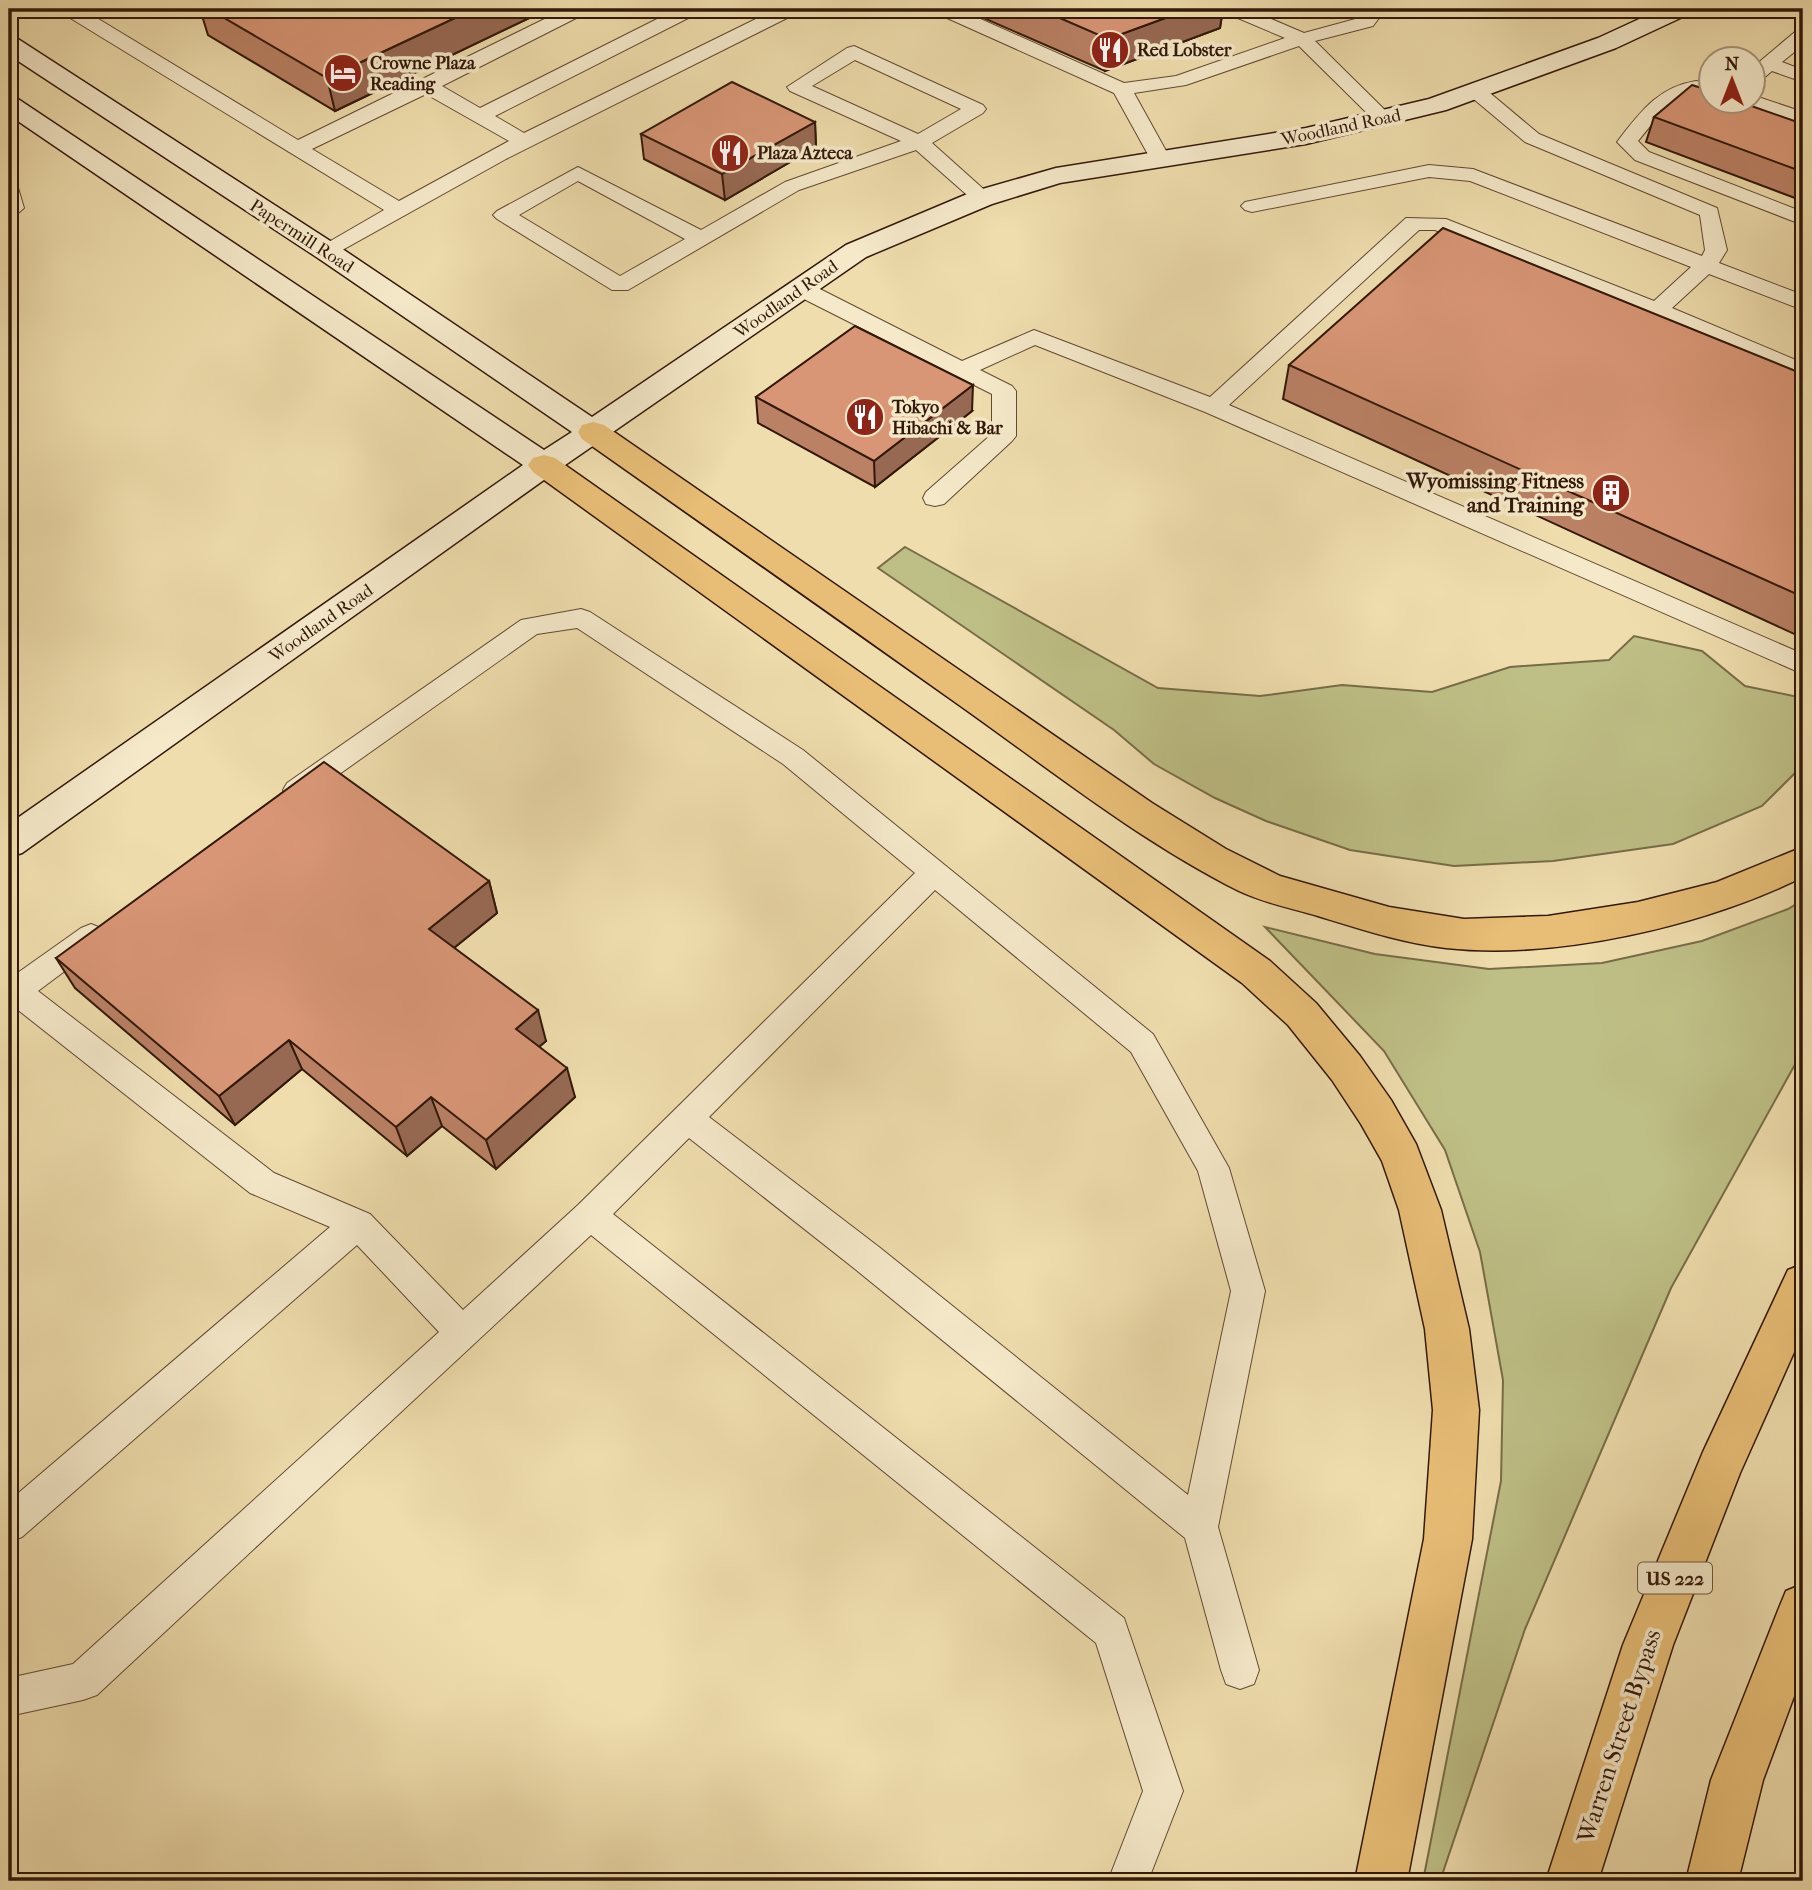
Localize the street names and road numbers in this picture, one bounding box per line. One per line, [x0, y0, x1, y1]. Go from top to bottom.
street label: Woodland Road [1278, 105, 1403, 151]
street label: Papermill Road [246, 195, 358, 278]
street label: Woodland Road [730, 256, 842, 344]
street label: Woodland Road [265, 580, 377, 668]
road number: US 222 [1638, 1562, 1712, 1594]
street label: Warren Street Bypass [1571, 1626, 1667, 1847]

